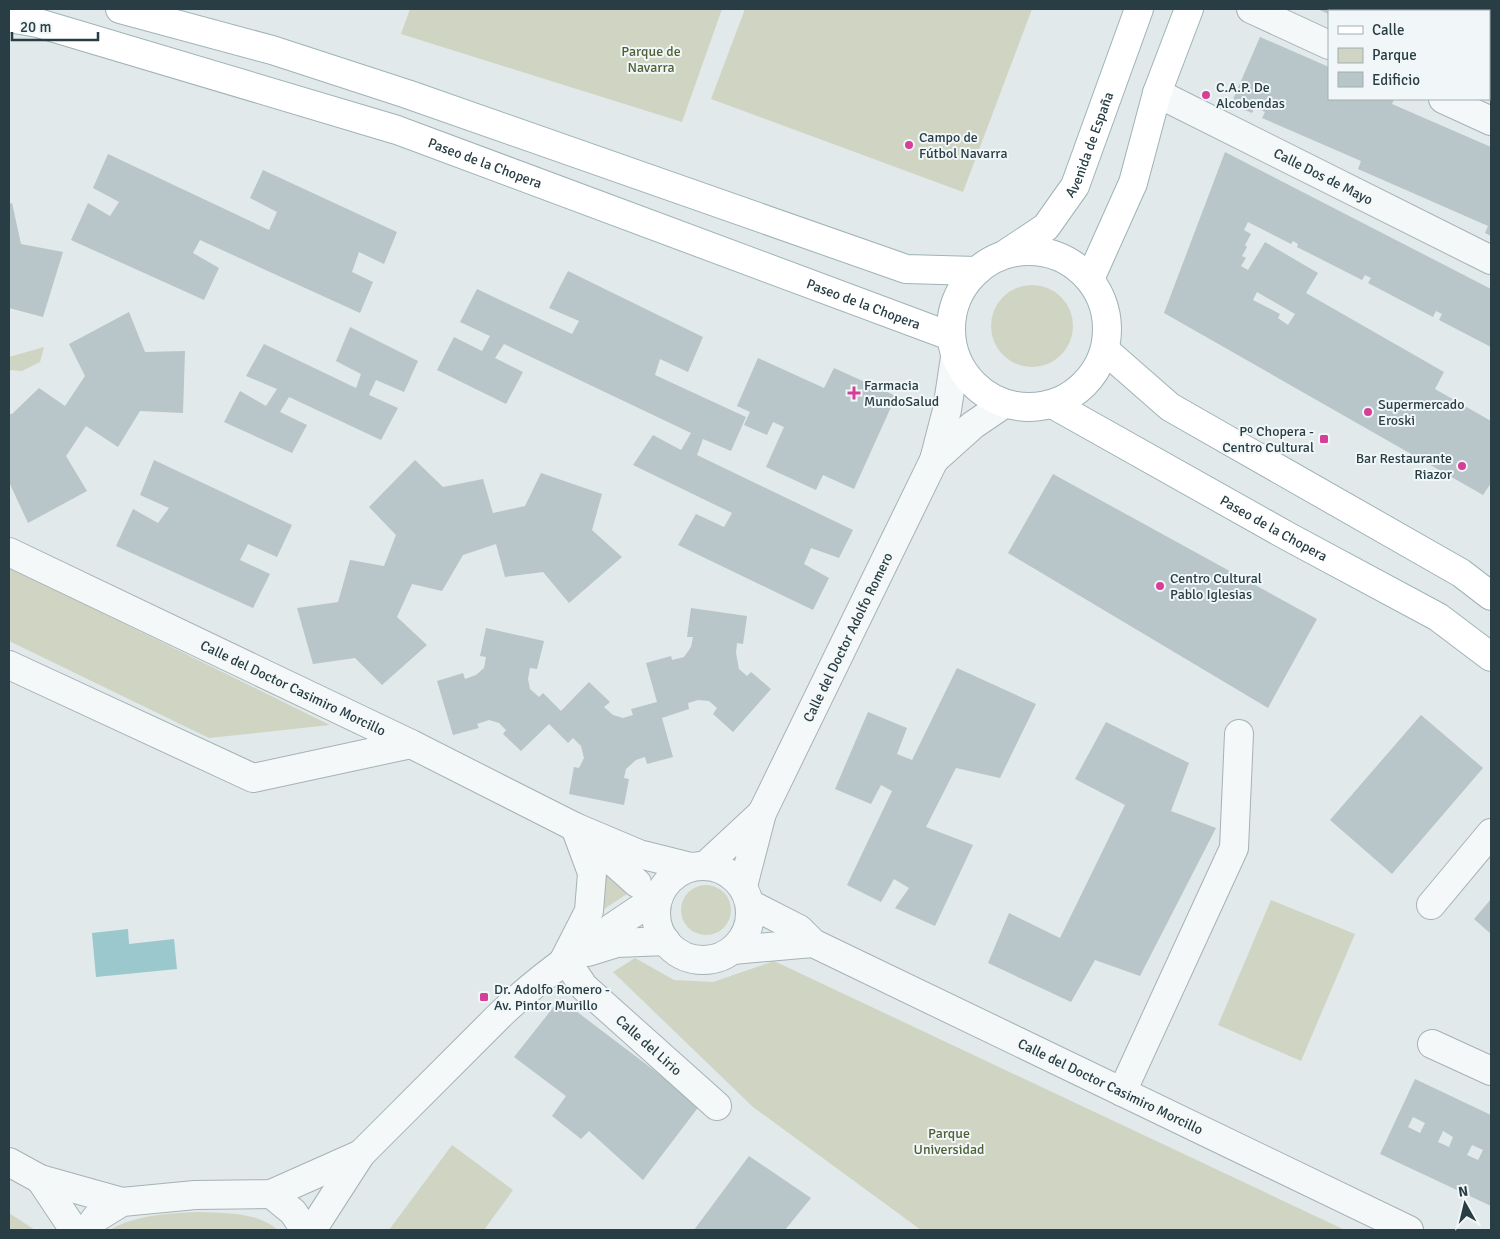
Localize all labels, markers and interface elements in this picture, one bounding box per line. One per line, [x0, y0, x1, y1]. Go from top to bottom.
scale bar [12, 10, 99, 42]
legend [1328, 10, 1490, 100]
text: 20 m [20, 18, 51, 36]
text: Calle [1372, 21, 1405, 39]
park label: Parque de Navarra [621, 43, 681, 76]
text: Parque [1372, 46, 1417, 64]
text: Edificio [1372, 71, 1420, 89]
place label: C.A.P. De Alcobendas [1216, 79, 1285, 112]
street label: Avenida de España [1061, 89, 1117, 201]
marker: C.A.P. De Alcobendas [1200, 89, 1212, 101]
place label: Campo de Fútbol Navarra [919, 129, 1007, 162]
street label: Paseo de la Chopera [426, 134, 544, 192]
marker: Campo de Fútbol Navarra [903, 139, 915, 151]
street label: Calle Dos de Mayo [1271, 144, 1376, 208]
street label: Paseo de la Chopera [804, 275, 923, 333]
place label: Farmacia MundoSalud [864, 377, 939, 410]
marker: Farmacia MundoSalud [848, 387, 860, 399]
place label: Supermercado Eroski [1378, 396, 1464, 429]
marker: Supermercado Eroski [1362, 406, 1374, 418]
place label: Pº Chopera - Centro Cultural [1222, 423, 1314, 456]
marker: Pº Chopera - Centro Cultural [1318, 433, 1330, 445]
place label: Bar Restaurante Riazor [1356, 450, 1453, 483]
marker: Bar Restaurante Riazor [1456, 460, 1468, 472]
street label: Paseo de la Chopera [1217, 492, 1330, 565]
street label: Calle del Doctor Adolfo Romero [799, 550, 896, 725]
place label: Centro Cultural Pablo Iglesias [1170, 570, 1262, 603]
marker: Centro Cultural Pablo Iglesias [1154, 580, 1166, 592]
street label: Calle del Doctor Casimiro Morcillo [198, 636, 389, 739]
place label: Dr. Adolfo Romero - Av. Pintor Murillo [494, 981, 610, 1014]
marker: Dr. Adolfo Romero - Av. Pintor Murillo [478, 991, 490, 1003]
street label: Calle del Lirio [613, 1011, 685, 1079]
street label: Calle del Doctor Casimiro Morcillo [1015, 1034, 1206, 1138]
park label: Parque Universidad [914, 1125, 984, 1158]
north arrow [1440, 1179, 1490, 1229]
text: N [1457, 1183, 1469, 1201]

